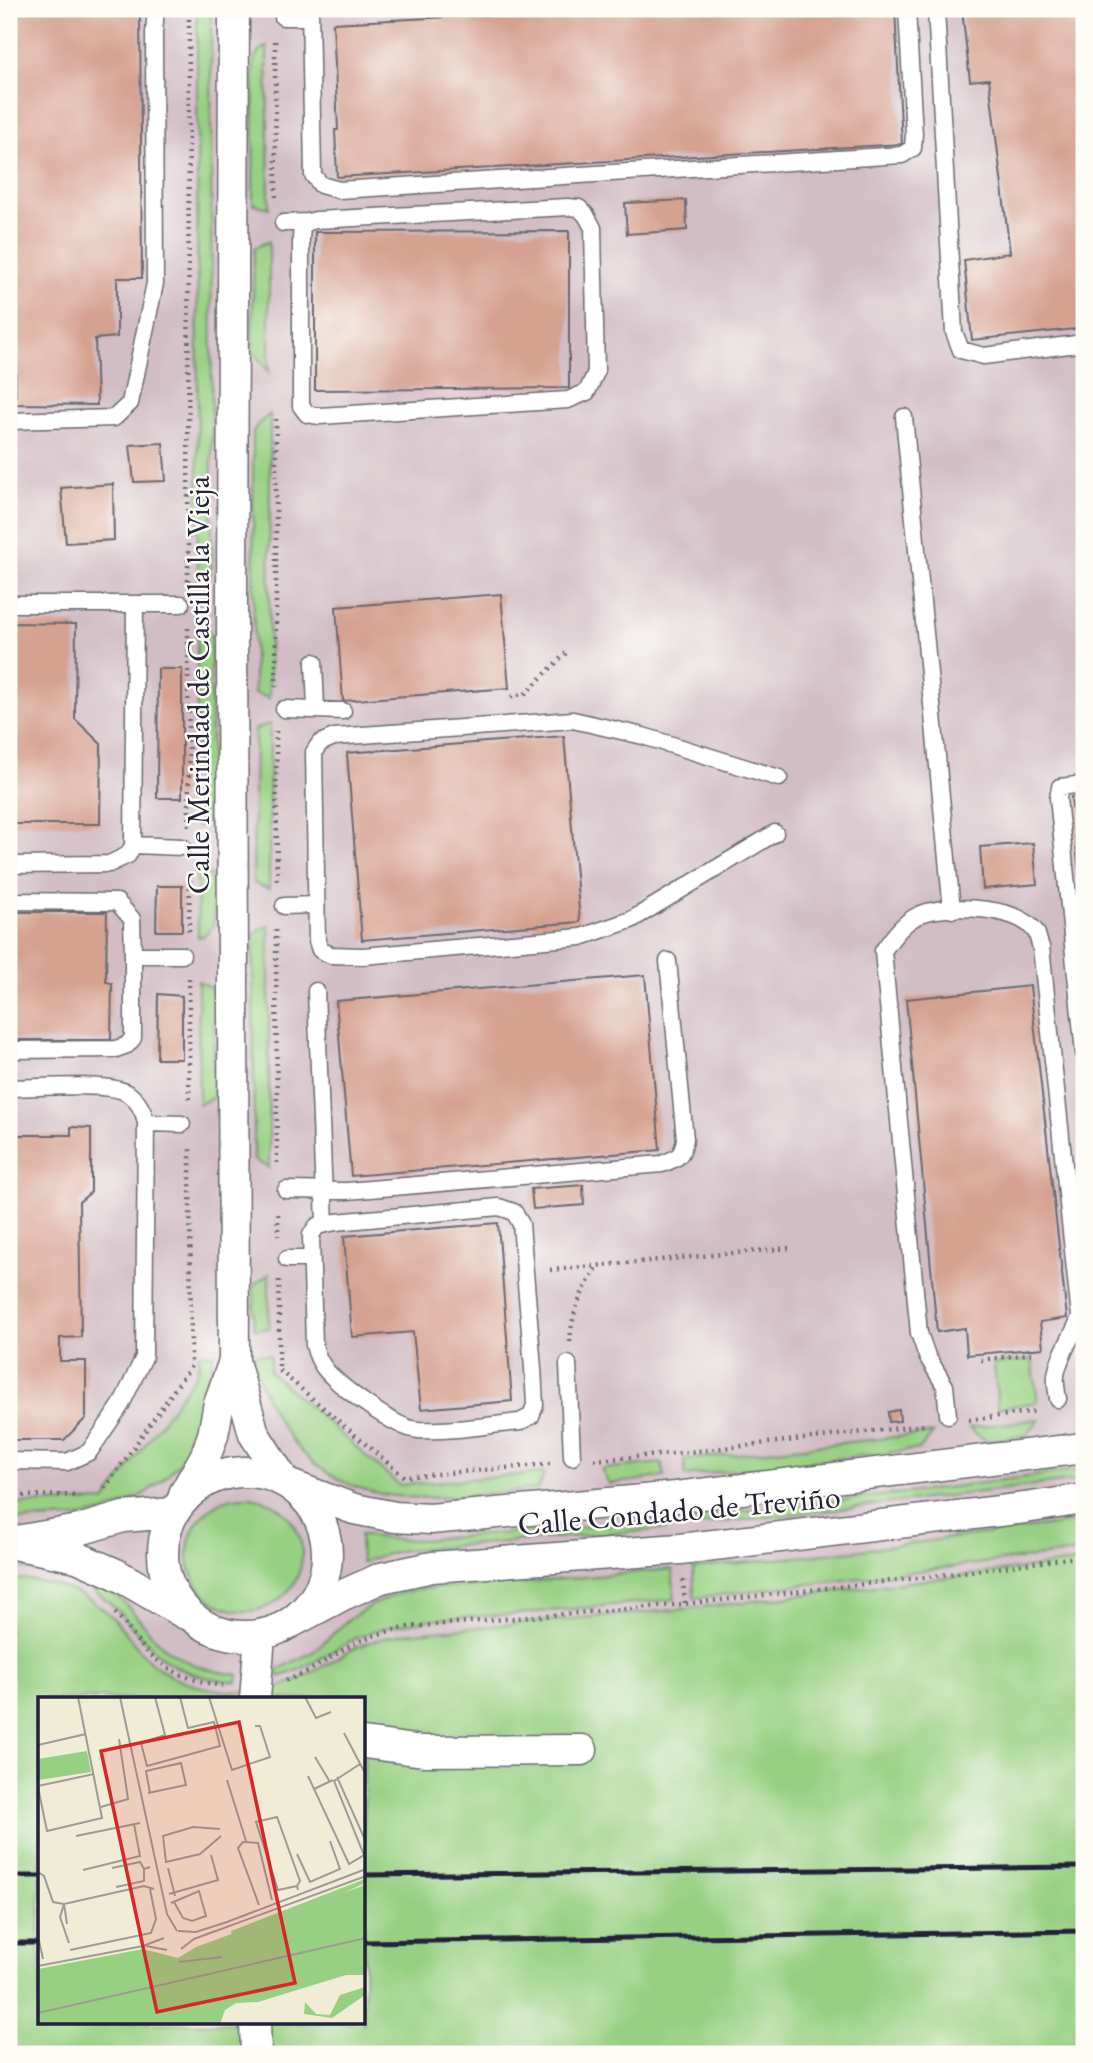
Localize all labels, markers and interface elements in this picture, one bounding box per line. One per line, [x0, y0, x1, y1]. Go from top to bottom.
street label: Calle Merindad de Castilla la Vieja [177, 475, 219, 894]
street label: Calle Condado de Treviño [516, 1475, 842, 1545]
inset map [38, 1697, 366, 2024]

